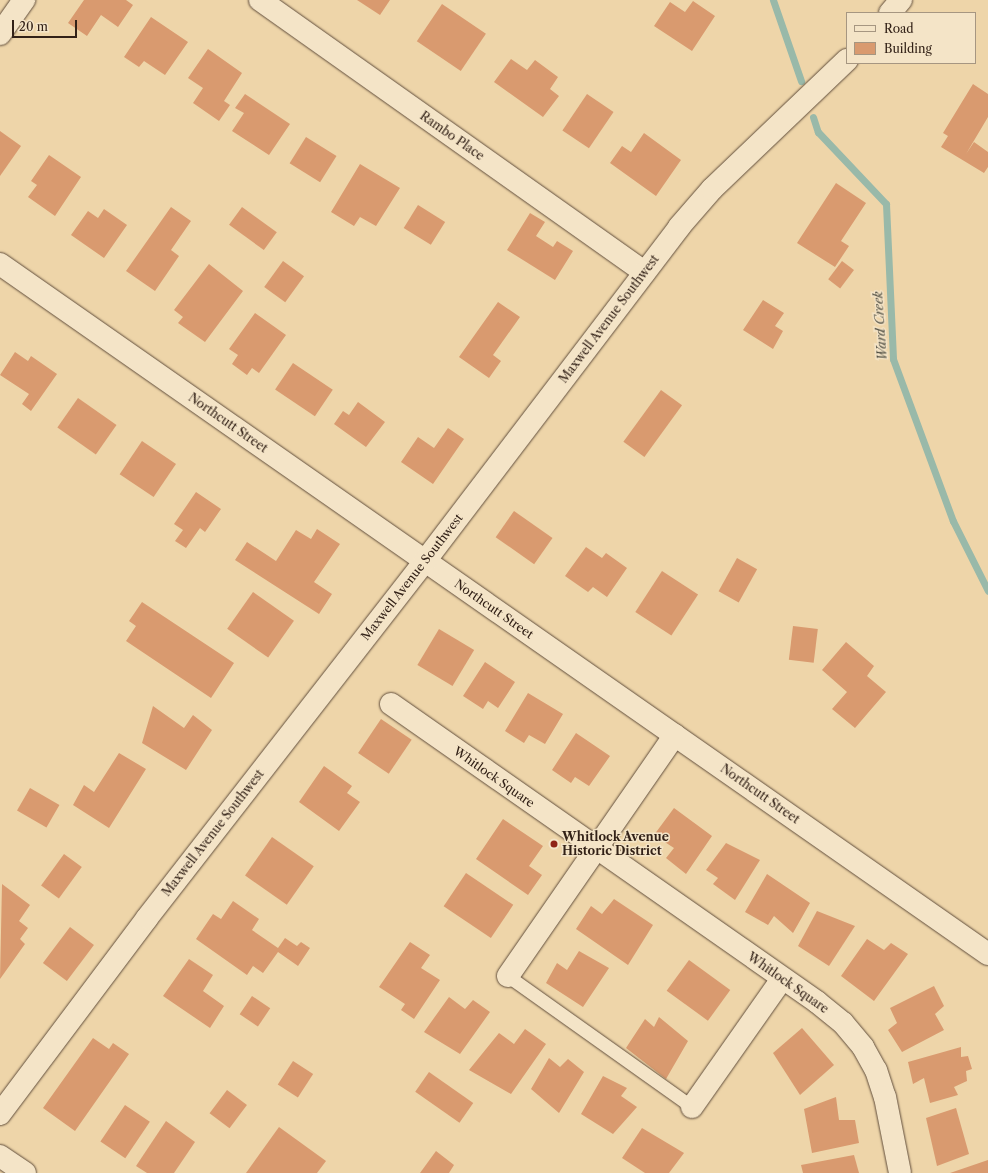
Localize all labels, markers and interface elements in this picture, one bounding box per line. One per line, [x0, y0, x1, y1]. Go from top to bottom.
scale bar [14, 12, 79, 38]
legend [846, 12, 976, 64]
text: 20 m [19, 19, 48, 34]
text: Road [884, 21, 914, 36]
text: Building [884, 41, 932, 56]
street label: Rambo Place [417, 109, 487, 163]
street label: Maxwell Avenue Southwest [556, 252, 662, 386]
water label: Ward Creek [870, 291, 890, 361]
street label: Northcutt Street [186, 390, 270, 456]
street label: Maxwell Avenue Southwest [358, 511, 466, 643]
street label: Northcutt Street [452, 576, 536, 642]
street label: Whitlock Square [451, 744, 537, 810]
street label: Northcutt Street [718, 761, 802, 827]
street label: Maxwell Avenue Southwest [159, 767, 267, 899]
place label: Whitlock Avenue Historic District [562, 830, 670, 858]
marker: Whitlock Avenue Historic District [549, 839, 559, 849]
street label: Whitlock Square [745, 950, 831, 1016]

